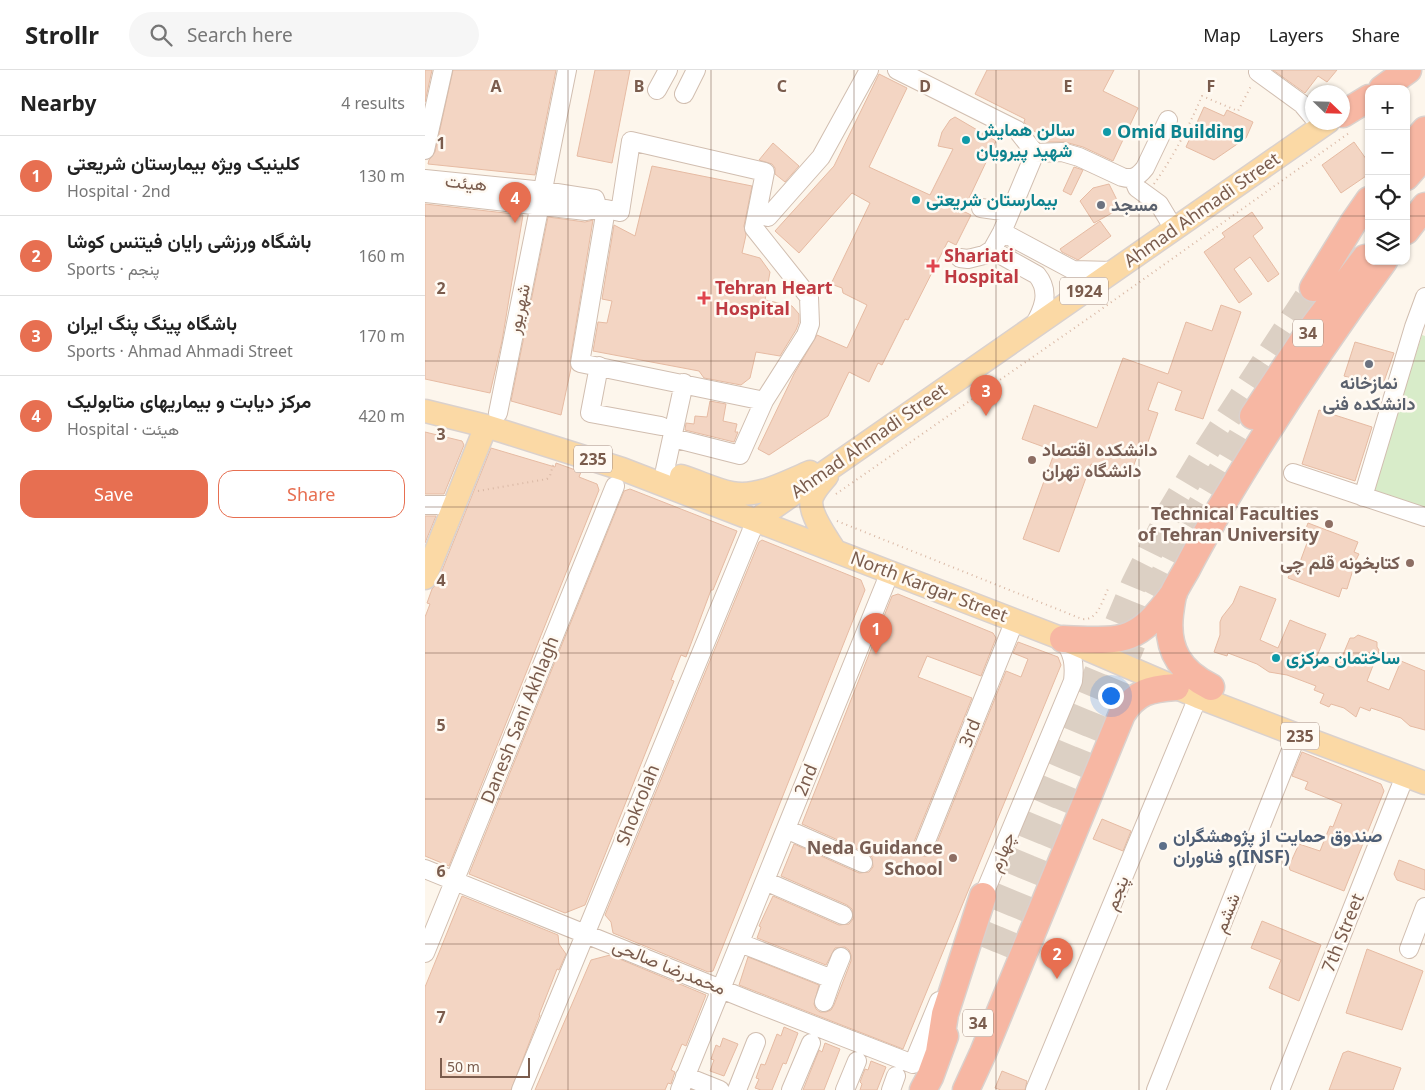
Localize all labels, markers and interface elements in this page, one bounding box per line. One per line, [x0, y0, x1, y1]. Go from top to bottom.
search box [129, 12, 479, 57]
text: Strollr [25, 18, 99, 51]
icon: search [147, 21, 175, 49]
text: Search here [187, 22, 293, 48]
text: Map [1203, 23, 1241, 47]
text: Layers [1269, 23, 1324, 47]
text: Share [1352, 23, 1400, 47]
text: A [490, 75, 502, 97]
text: B [634, 75, 644, 97]
text: C [777, 75, 787, 97]
text: D [919, 75, 931, 97]
text: E [1064, 75, 1073, 97]
text: F [1207, 75, 1215, 97]
north arrow [1305, 85, 1350, 130]
map controls [1365, 85, 1410, 265]
button: + [1365, 85, 1410, 130]
text: Nearby [20, 89, 96, 117]
text: 4 results [341, 92, 405, 114]
place label: سالن همایش شهید پیرویان [976, 117, 1075, 163]
place label: Omid Building [1117, 119, 1244, 143]
marker: Omid Building [1101, 126, 1113, 138]
button: − [1365, 130, 1410, 175]
text: 1 [436, 132, 446, 154]
marker: سالن همایش شهید پیرویان [960, 134, 972, 146]
street label: Ahmad Ahmadi Street [1119, 146, 1285, 272]
text: کلینیک ویژه بیمارستان شریعتی [67, 150, 300, 176]
text: 1 [31, 165, 41, 187]
text: 130 m [358, 165, 405, 187]
street label: هیئت [444, 168, 488, 196]
button: locate [1365, 175, 1410, 220]
text: Hospital · 2nd [67, 180, 171, 202]
pin: 4 [499, 182, 531, 223]
place label: بیمارستان شریعتی [926, 187, 1058, 211]
place label: مسجد [1111, 192, 1158, 216]
marker: بیمارستان شریعتی [910, 194, 922, 206]
marker: مسجد [1095, 199, 1107, 211]
button: layers [1365, 220, 1410, 265]
text: باشگاه ورزشی رایان فیتنس کوشا [67, 228, 311, 254]
place label: Shariati Hospital [944, 243, 1019, 288]
text: 2 [31, 245, 41, 267]
text: 160 m [358, 245, 405, 267]
text: Sports · پنجم [67, 258, 159, 280]
marker: Shariati Hospital [926, 259, 940, 273]
place label: Tehran Heart Hospital [715, 275, 833, 320]
text: 2 [436, 277, 446, 299]
road number: 1924 [1060, 278, 1108, 305]
street label: شهریور [501, 281, 535, 337]
marker: Tehran Heart Hospital [697, 291, 711, 305]
text: باشگاه پینگ پنگ ایران [67, 310, 237, 336]
road number: 34 [1293, 320, 1323, 346]
text: 3 [31, 325, 41, 347]
text: 170 m [358, 325, 405, 347]
text: Sports · Ahmad Ahmadi Street [67, 340, 293, 362]
marker: نمازخانه دانشکده فنی [1363, 358, 1375, 370]
place label: نمازخانه دانشکده فنی [1323, 370, 1415, 415]
pin: 3 [970, 375, 1002, 416]
street label: Ahmad Ahmadi Street [786, 377, 952, 503]
text: مرکز دیابت و بیماریهای متابولیک [67, 388, 311, 414]
text: 4 [31, 405, 41, 427]
text: 420 m [358, 405, 405, 427]
text: Hospital · هیئت [67, 418, 179, 440]
text: 3 [436, 423, 446, 445]
place label: دانشکده اقتصاد دانشگاه تهران [1042, 437, 1157, 482]
road number: 235 [574, 446, 612, 472]
marker: دانشکده اقتصاد دانشگاه تهران [1026, 454, 1038, 466]
button: Save [20, 470, 208, 518]
button: Share [218, 470, 405, 518]
place label: Technical Faculties of Tehran University [1137, 501, 1320, 546]
marker: Technical Faculties of Tehran University [1323, 518, 1335, 530]
street label: North Kargar Street [847, 545, 1012, 627]
place label: کتابخونه قلم چی [1280, 550, 1400, 575]
marker: کتابخونه قلم چی [1404, 557, 1416, 569]
text: 4 [436, 569, 446, 591]
pin: 1 [860, 613, 892, 654]
street label: Danesh Sani Akhlagh [475, 632, 564, 807]
place label: ساختمان مرکزی [1286, 645, 1400, 669]
marker: ساختمان مرکزی [1270, 652, 1282, 664]
your location [1098, 683, 1124, 709]
text: 5 [436, 714, 446, 736]
street label: 3rd [953, 715, 986, 750]
road number: 235 [1281, 722, 1319, 749]
street label: 2nd [788, 760, 822, 799]
street label: Shokrolah [610, 761, 664, 849]
place label: صندوق حمایت از پژوهشگران و فناوران(INSF) [1173, 823, 1382, 868]
street label: چهارم [982, 828, 1021, 876]
place label: Neda Guidance School [807, 835, 943, 880]
marker: صندوق حمایت از پژوهشگران و فناوران(INSF) [1157, 840, 1169, 852]
marker: Neda Guidance School [947, 852, 959, 864]
text: 6 [436, 860, 446, 882]
street label: پنجم [1098, 872, 1135, 914]
street label: ششم [1207, 889, 1246, 936]
street label: 7th Street [1315, 889, 1369, 976]
street label: محمدرضا صالحی [609, 932, 729, 1000]
pin: 2 [1041, 938, 1073, 979]
text: 7 [436, 1006, 446, 1028]
road number: 34 [963, 1010, 993, 1036]
scale bar [440, 1055, 530, 1078]
text: 50 m [447, 1057, 480, 1076]

